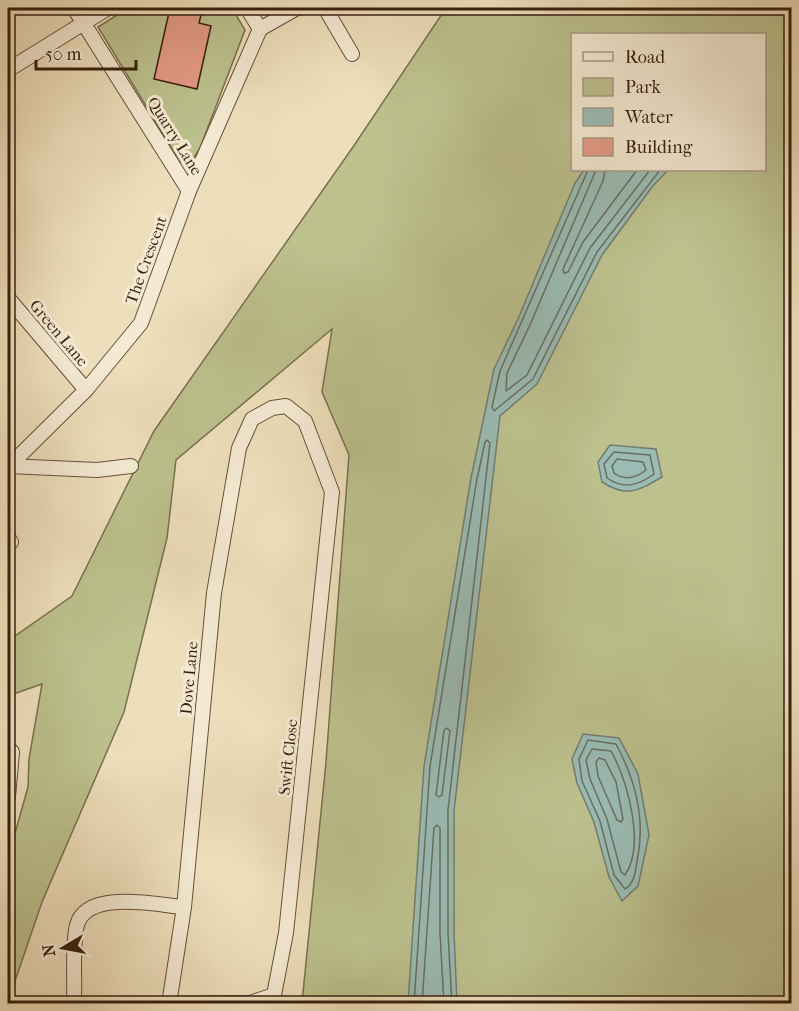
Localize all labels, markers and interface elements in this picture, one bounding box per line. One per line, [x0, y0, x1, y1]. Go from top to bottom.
scale bar [36, 33, 136, 71]
legend [571, 33, 766, 171]
text: 50 m [45, 44, 82, 65]
text: Road [625, 47, 665, 68]
text: Park [625, 77, 662, 98]
street label: Quarry Lane [143, 93, 207, 179]
text: Water [624, 107, 673, 128]
text: Building [625, 137, 693, 158]
street label: The Crescent [121, 213, 171, 307]
street label: Green Lane [26, 296, 92, 370]
street label: Dove Lane [176, 641, 202, 715]
street label: Swift Close [275, 718, 301, 796]
north arrow [33, 918, 93, 978]
text: N [38, 942, 59, 958]

